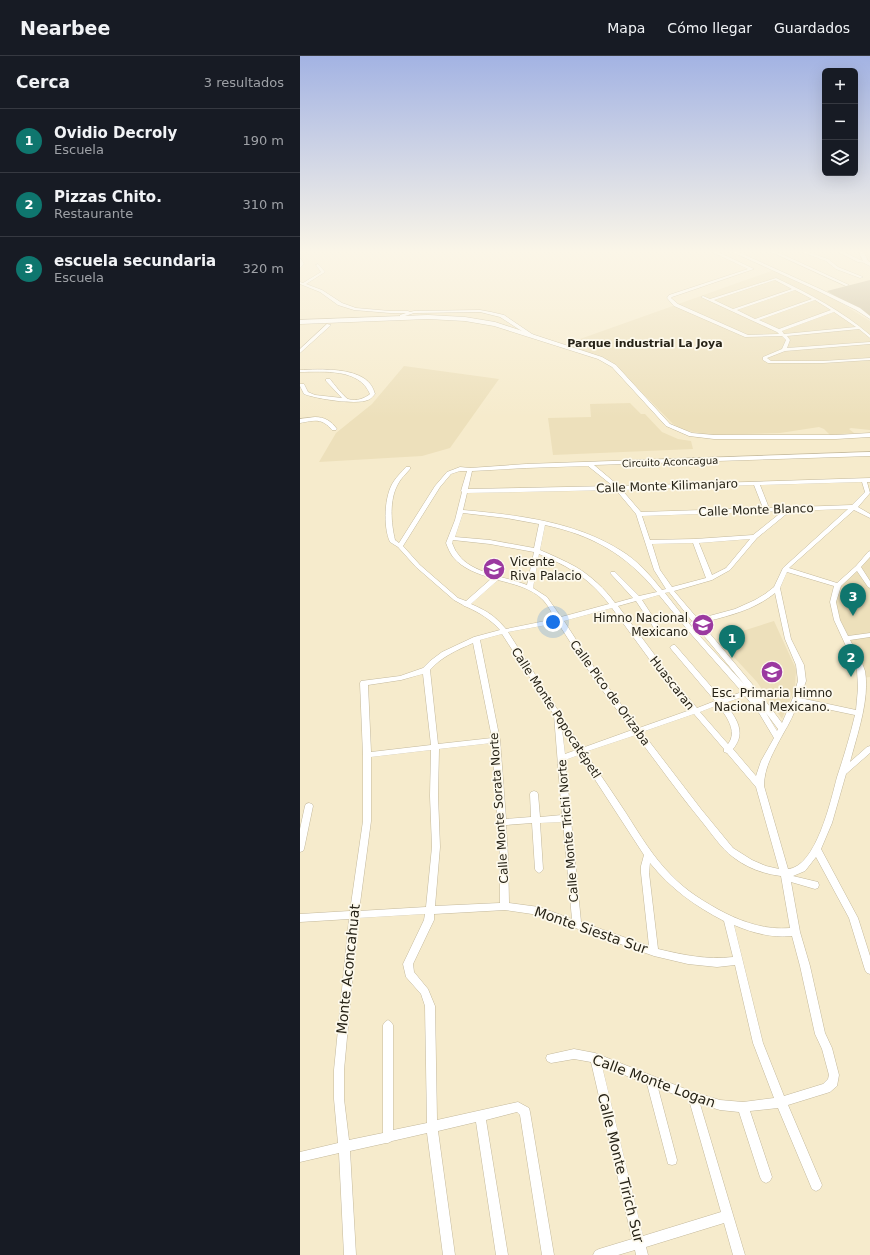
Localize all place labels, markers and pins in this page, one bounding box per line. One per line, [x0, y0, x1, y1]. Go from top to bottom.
place label: Vicente Riva Palacio [510, 555, 582, 583]
school or university icon: Vicente Riva Palacio [481, 556, 507, 582]
pin: 3 [840, 583, 866, 616]
place label: Himno Nacional Mexicano [593, 611, 688, 639]
school or university icon: Himno Nacional Mexicano [690, 612, 716, 638]
pin: 1 [719, 625, 745, 658]
pin: 2 [838, 644, 864, 677]
school or university icon: Esc. Primaria Himno Nacional Mexicano. [759, 659, 785, 685]
place label: Esc. Primaria Himno Nacional Mexicano. [712, 686, 832, 714]

